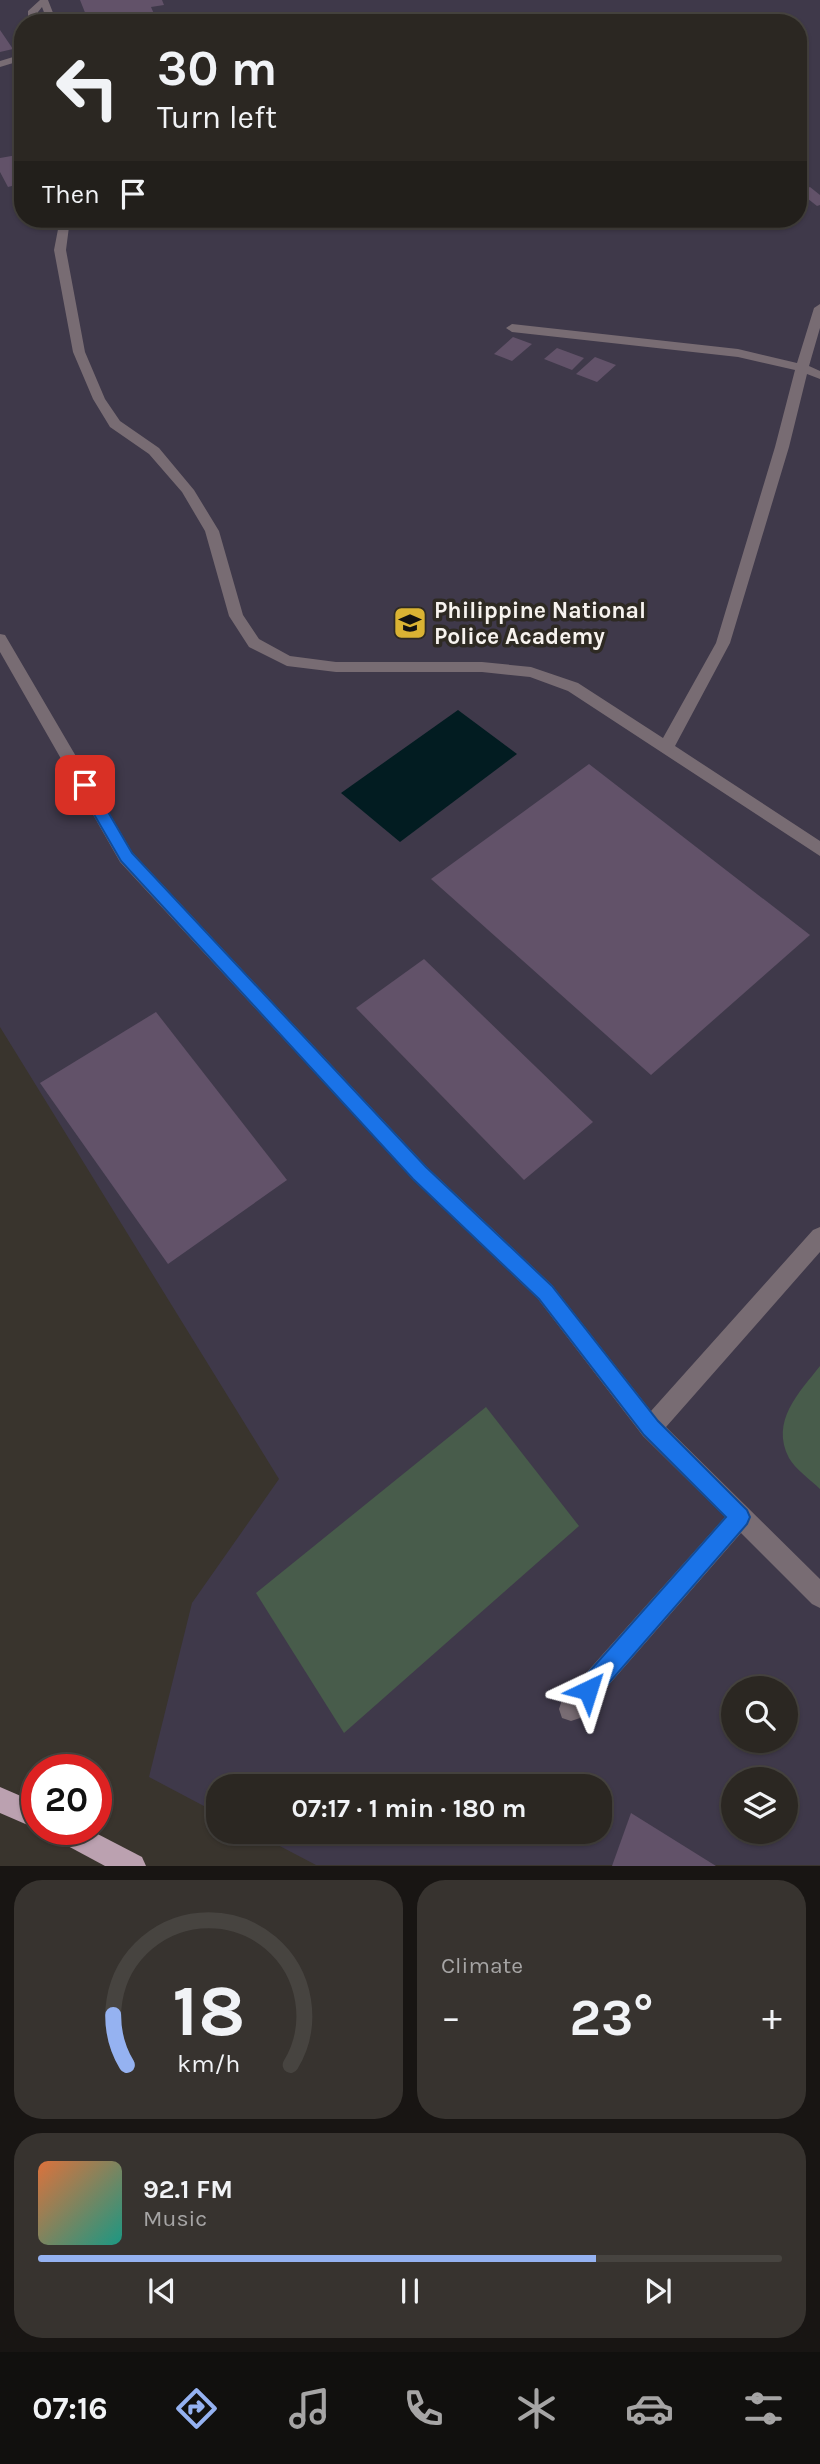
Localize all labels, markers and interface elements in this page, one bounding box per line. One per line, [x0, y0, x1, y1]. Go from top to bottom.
text: 30 m [157, 40, 277, 97]
icon: left [42, 42, 133, 133]
text: Turn left [157, 99, 277, 136]
icon: arrive [114, 175, 152, 213]
text: Then [42, 179, 100, 210]
place label: Philippine National Police Academy [434, 597, 646, 650]
school or university icon: Philippine National Police Academy [391, 604, 429, 642]
pin [55, 755, 115, 815]
icon: arrive [66, 766, 104, 804]
position arrow [551, 1653, 625, 1727]
map controls [721, 1676, 798, 1844]
button: search [721, 1676, 798, 1753]
speed limit sign: 20 [21, 1754, 112, 1845]
button: layers [721, 1767, 798, 1844]
text: 07:17 · 1 min · 180 m [291, 1793, 527, 1824]
text: Climate [441, 1952, 523, 1979]
text: 18 [172, 1969, 245, 2054]
text: 23° [569, 1987, 654, 2048]
text: − [441, 1995, 461, 2040]
text: + [762, 1995, 782, 2040]
text: km/h [177, 2049, 240, 2078]
text: 92.1 FM [143, 2174, 233, 2205]
text: Music [143, 2205, 207, 2232]
icon: previous [143, 2272, 181, 2310]
icon: pause [391, 2272, 429, 2310]
icon: next [639, 2272, 677, 2310]
icon: directions [172, 2384, 221, 2433]
icon: music [285, 2384, 334, 2433]
icon: phone [399, 2384, 448, 2433]
icon: climate [512, 2384, 561, 2433]
icon: car [625, 2384, 674, 2433]
icon: filters [739, 2384, 788, 2433]
text: 07:16 [32, 2390, 108, 2427]

